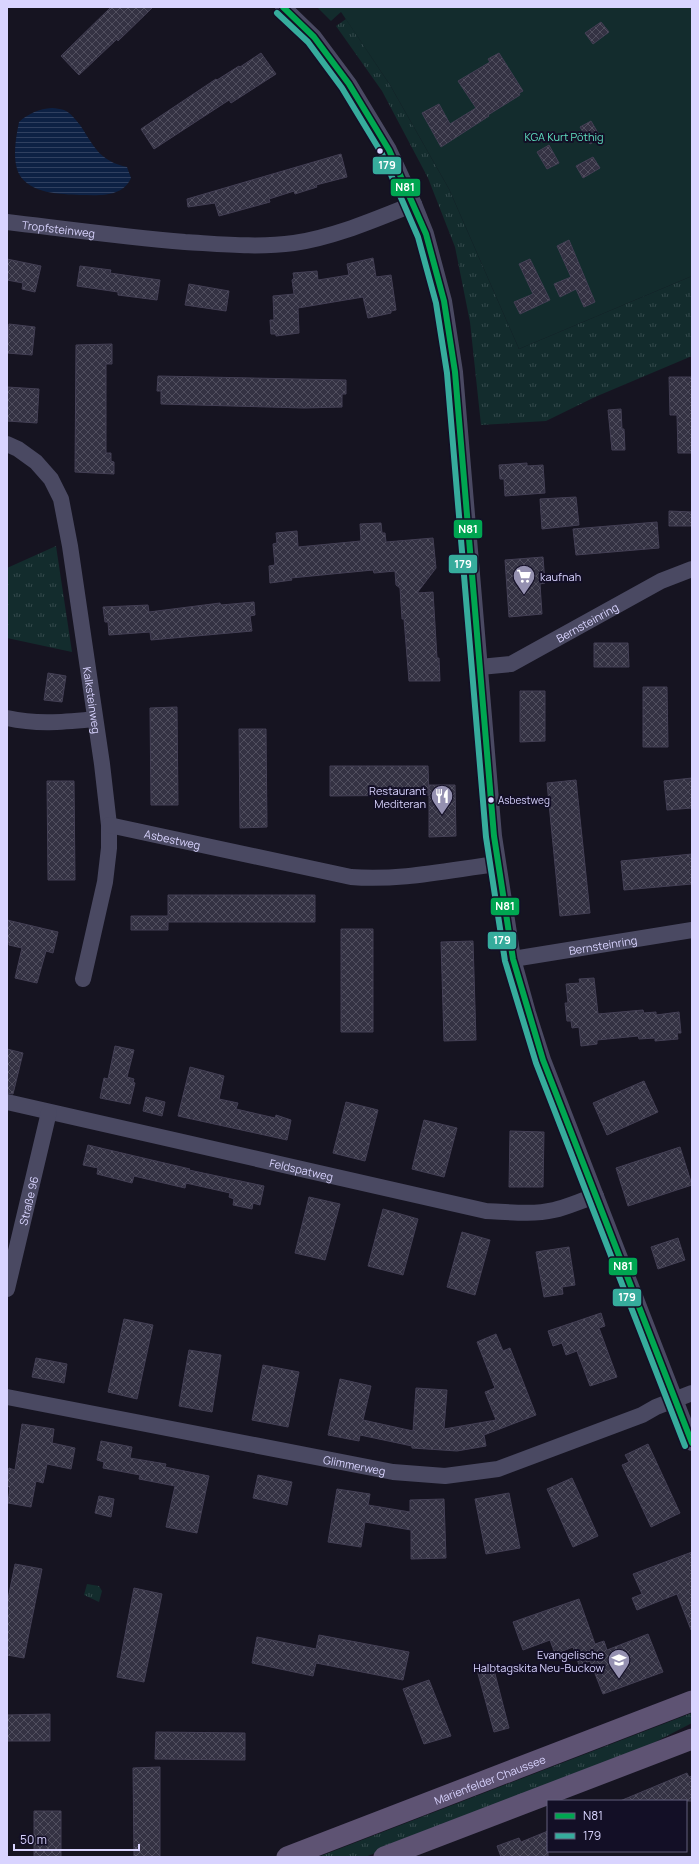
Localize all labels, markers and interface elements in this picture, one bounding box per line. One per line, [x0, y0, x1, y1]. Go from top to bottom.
park label: KGA Kurt Pöthig [524, 129, 604, 144]
unlabelled marker [375, 146, 385, 156]
line badge: 179 [372, 156, 402, 175]
text: 179 [378, 157, 396, 172]
line badge: N81 [390, 178, 421, 197]
text: N81 [395, 179, 415, 194]
street label: Tropfsteinweg [21, 216, 96, 240]
line badge: N81 [453, 519, 483, 539]
text: N81 [458, 521, 478, 536]
line badge: 179 [448, 554, 478, 574]
text: 179 [454, 556, 472, 571]
supermarket icon: kaufnah [511, 563, 537, 596]
place label: kaufnah [540, 569, 581, 584]
street label: Bernsteinring [553, 599, 621, 645]
street label: Kalksteinweg [80, 666, 105, 735]
place label: Restaurant Mediteran [369, 783, 426, 811]
restaurant icon: Restaurant Mediteran [429, 783, 455, 816]
place label: Asbestweg [498, 793, 550, 807]
marker: Asbestweg [486, 795, 496, 805]
street label: Asbestweg [143, 825, 202, 852]
line badge: N81 [490, 897, 520, 916]
text: N81 [495, 898, 515, 913]
line badge: 179 [487, 931, 517, 950]
text: 179 [493, 932, 511, 947]
street label: Bernsteinring [568, 932, 638, 957]
street label: Feldspatweg [268, 1154, 335, 1184]
street label: Straße 96 [15, 1174, 41, 1226]
line badge: N81 [608, 1257, 638, 1276]
text: N81 [613, 1258, 633, 1273]
line badge: 179 [612, 1288, 642, 1307]
text: 179 [618, 1289, 636, 1304]
street label: Glimmerweg [322, 1451, 387, 1478]
place label: Evangelische Halbtagskita Neu-Buckow [473, 1647, 605, 1675]
school or university icon: Evangelische Halbtagskita Neu-Buckow [606, 1647, 632, 1680]
street label: Marienfelder Chaussee [432, 1751, 548, 1807]
legend [547, 1800, 687, 1852]
text: N81 [583, 1807, 603, 1824]
scale bar [14, 1826, 139, 1852]
text: 179 [583, 1827, 601, 1844]
text: 50 m [20, 1831, 47, 1848]

